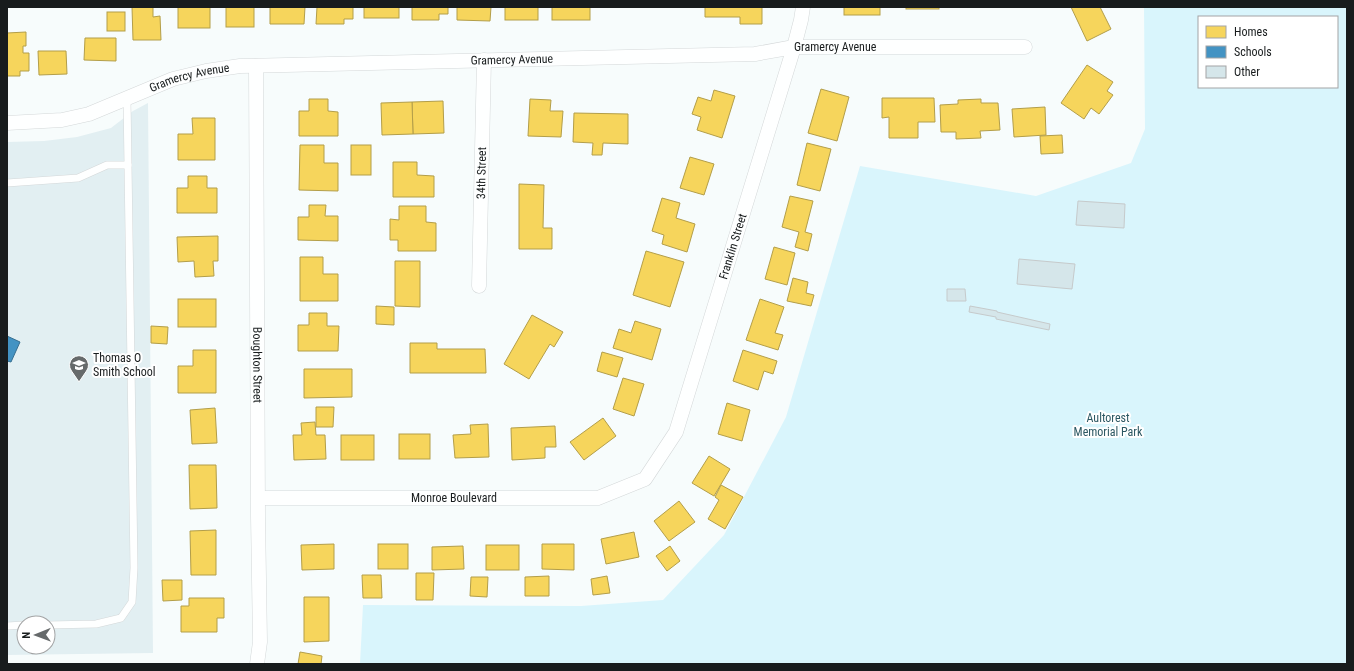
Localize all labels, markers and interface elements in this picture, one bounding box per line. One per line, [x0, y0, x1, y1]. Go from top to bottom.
legend [1198, 16, 1338, 88]
text: Homes [1234, 25, 1268, 39]
street label: Gramercy Avenue [794, 40, 877, 54]
text: Schools [1234, 45, 1272, 59]
street label: Gramercy Avenue [471, 52, 554, 68]
street label: Gramercy Avenue [147, 61, 231, 95]
text: Other [1234, 65, 1260, 79]
street label: 34th Street [474, 146, 489, 199]
street label: Franklin Street [716, 211, 750, 281]
street label: Boughton Street [250, 327, 265, 404]
place label: Thomas O Smith School [93, 351, 155, 379]
school or university icon: Thomas O Smith School [68, 354, 90, 382]
park label: Aultorest Memorial Park [1074, 411, 1143, 439]
street label: Monroe Boulevard [411, 491, 497, 505]
north arrow [16, 615, 56, 655]
text: N [20, 631, 33, 639]

